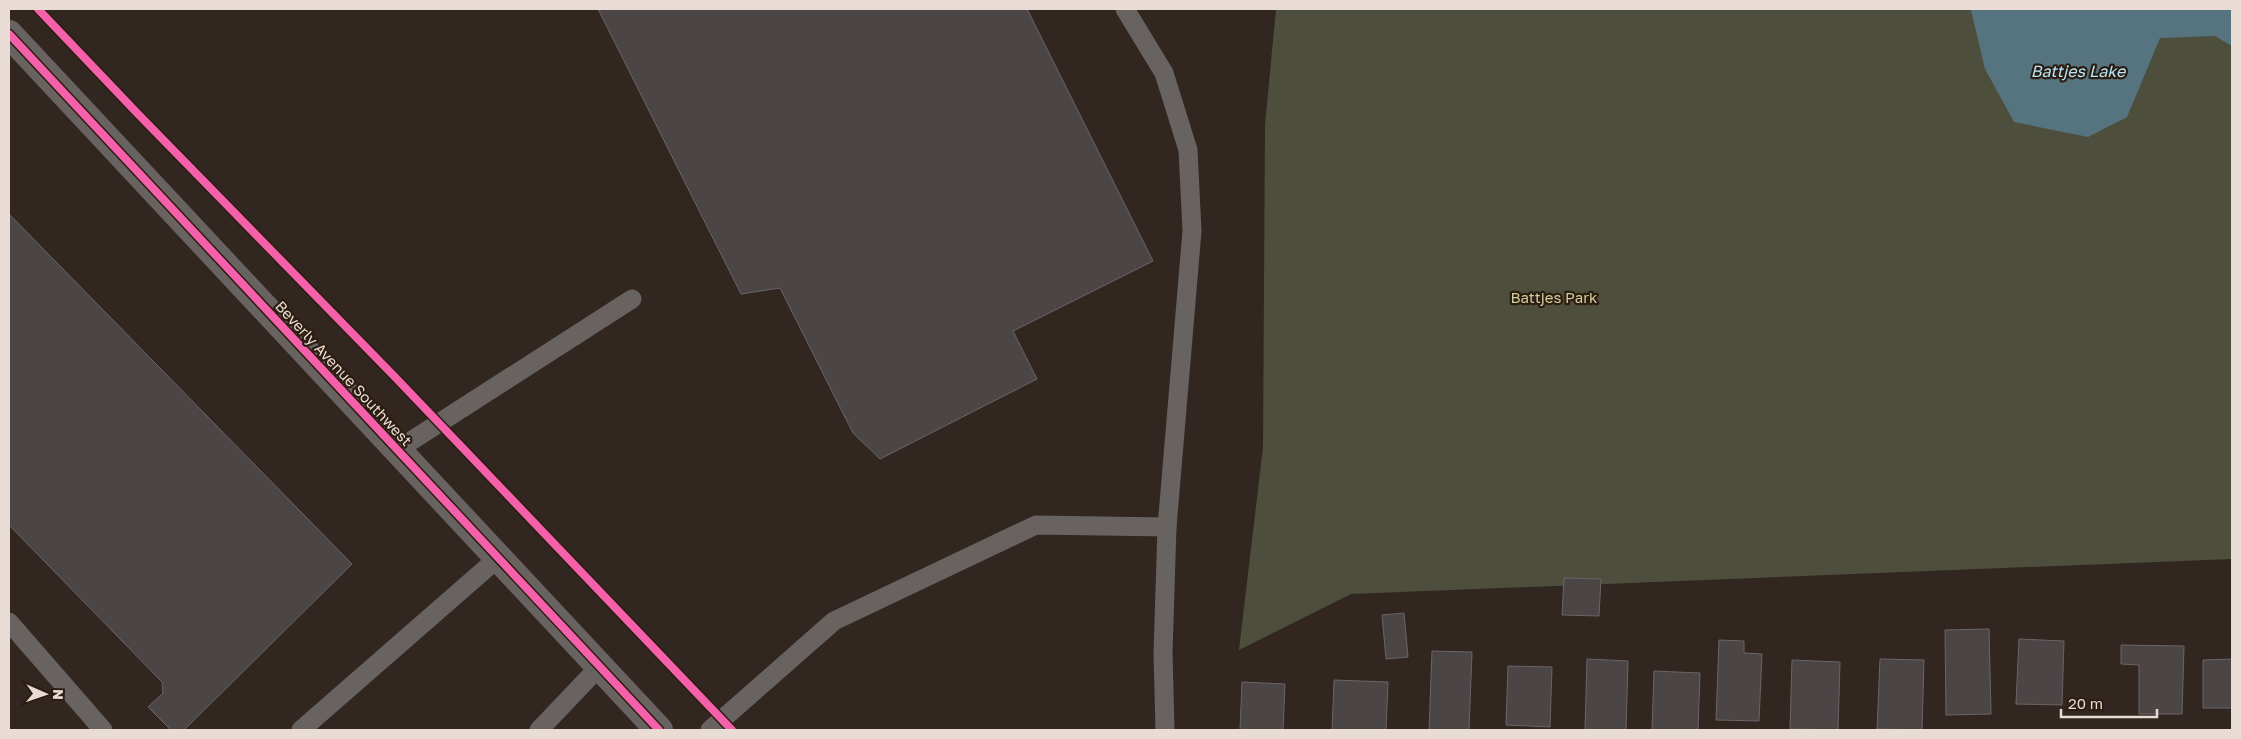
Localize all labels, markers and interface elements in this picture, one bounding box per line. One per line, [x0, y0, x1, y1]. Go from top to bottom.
water label: Battjes Lake [2031, 61, 2127, 81]
park label: Battjes Park [1510, 288, 1598, 306]
street label: Beverly Avenue Southwest [272, 297, 416, 449]
north arrow [20, 669, 70, 719]
scale bar [2061, 686, 2157, 718]
text: N [50, 689, 67, 700]
text: 20 m [2068, 694, 2103, 712]

